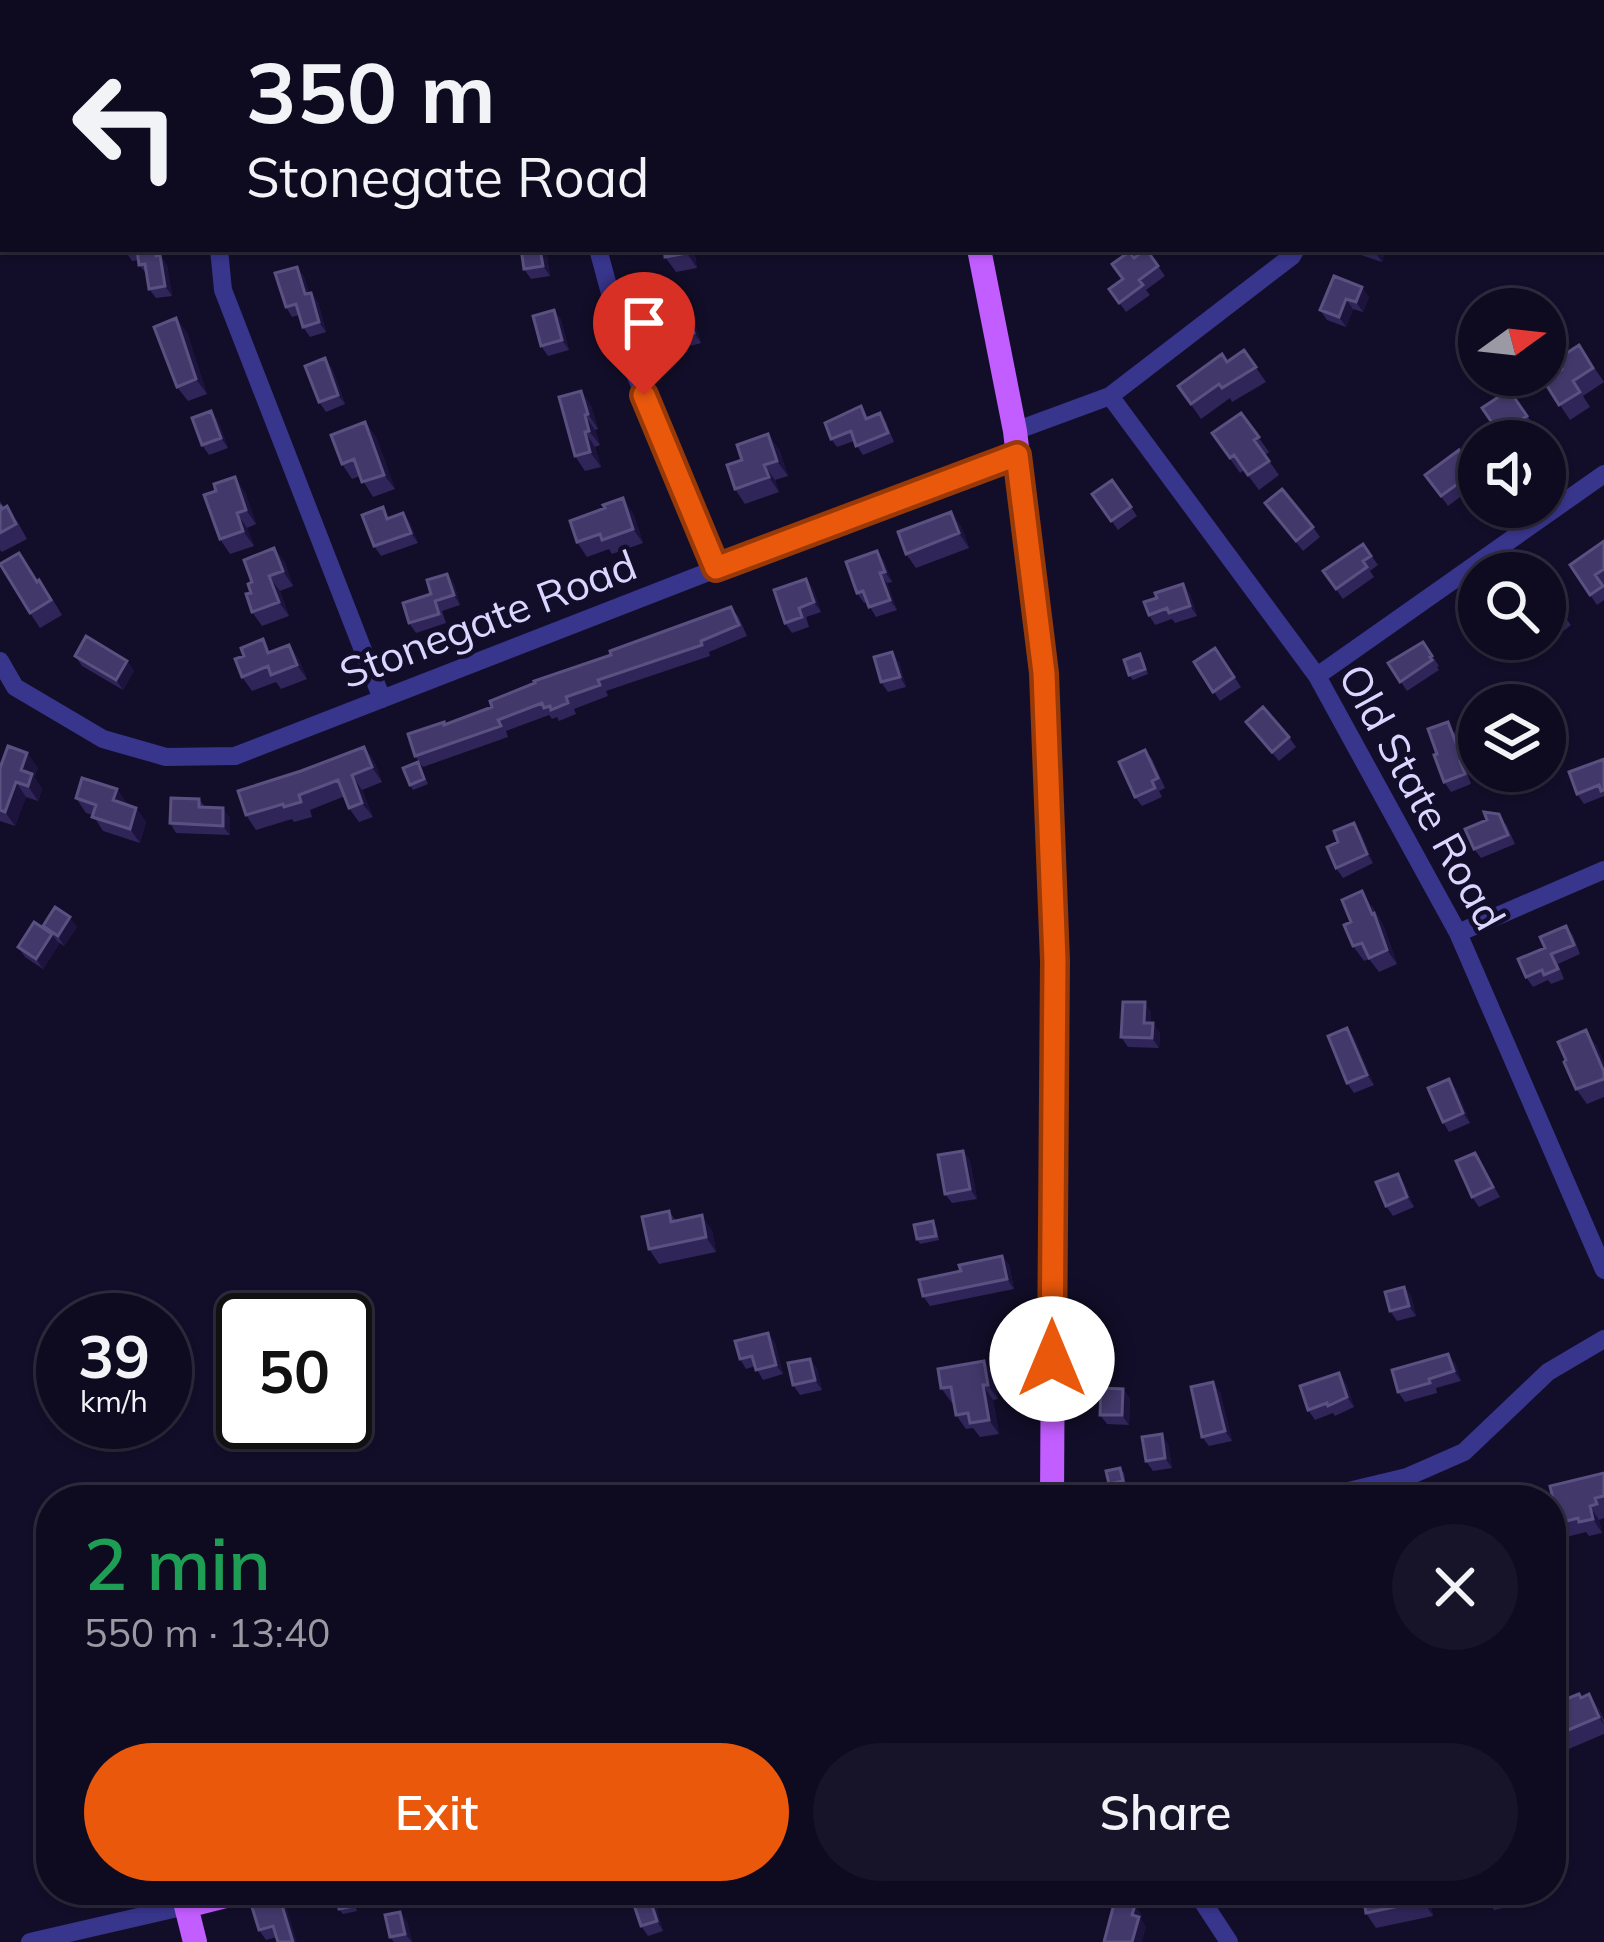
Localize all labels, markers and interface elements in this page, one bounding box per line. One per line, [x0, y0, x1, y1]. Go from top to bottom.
text: 350 m [246, 39, 496, 144]
icon: left [48, 48, 204, 204]
text: Stonegate Road [246, 143, 649, 211]
pin [593, 272, 695, 395]
north arrow [1458, 288, 1566, 396]
map controls [1458, 288, 1566, 792]
icon: arrive [611, 290, 677, 356]
button: sound [1458, 420, 1566, 528]
street label: Stonegate Road [332, 538, 644, 700]
button: search [1458, 552, 1566, 660]
street label: Old State Road [1328, 655, 1517, 939]
button: layers [1458, 684, 1566, 792]
speed limit sign: 50 [216, 1293, 372, 1449]
position arrow [989, 1296, 1115, 1422]
text: 39 [78, 1318, 150, 1393]
text: km/h [80, 1382, 148, 1420]
text: 2 min [84, 1518, 271, 1608]
button: close [1392, 1524, 1518, 1650]
text: 550 m · 13:40 [84, 1608, 330, 1657]
button: Exit [84, 1743, 789, 1881]
button: Share [813, 1743, 1518, 1881]

